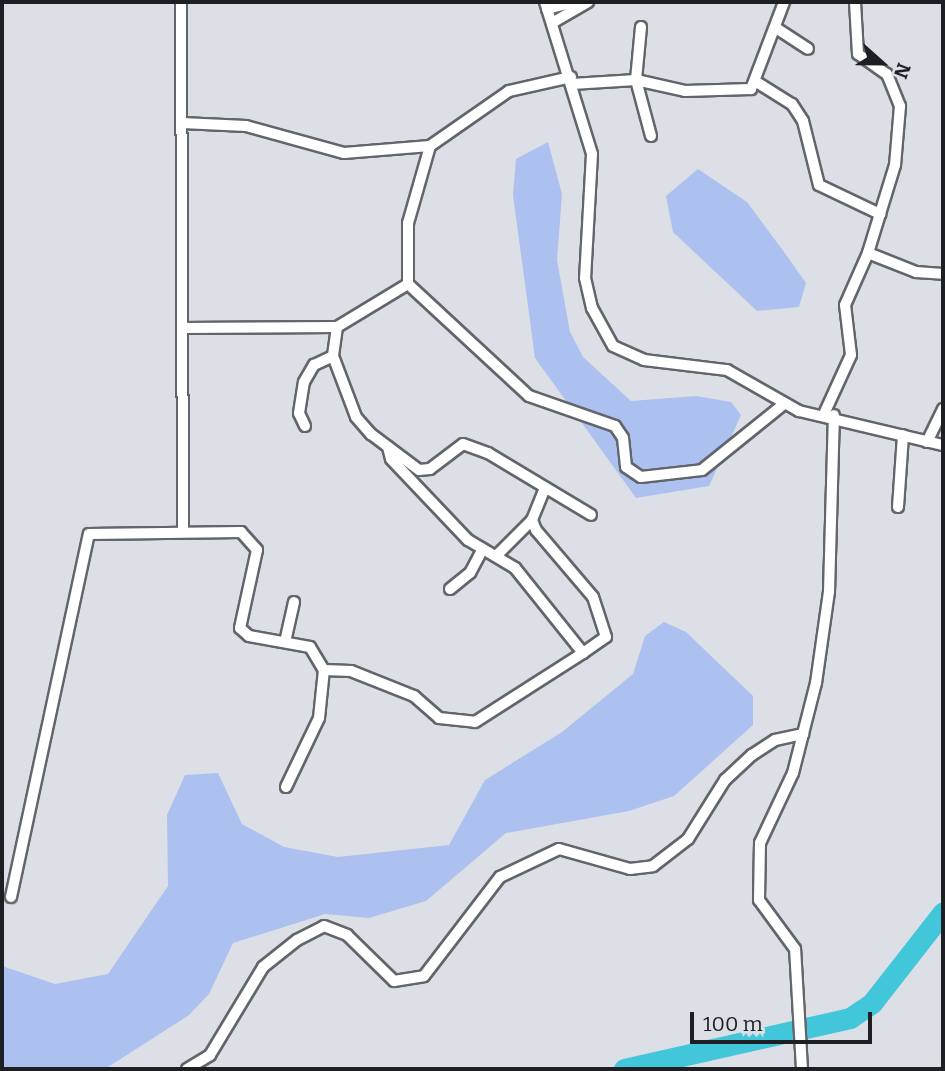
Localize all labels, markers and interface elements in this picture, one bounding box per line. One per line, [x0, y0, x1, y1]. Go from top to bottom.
north arrow [847, 28, 917, 98]
text: N [889, 60, 915, 82]
scale bar [693, 998, 875, 1042]
text: 100 m [703, 1011, 763, 1037]

